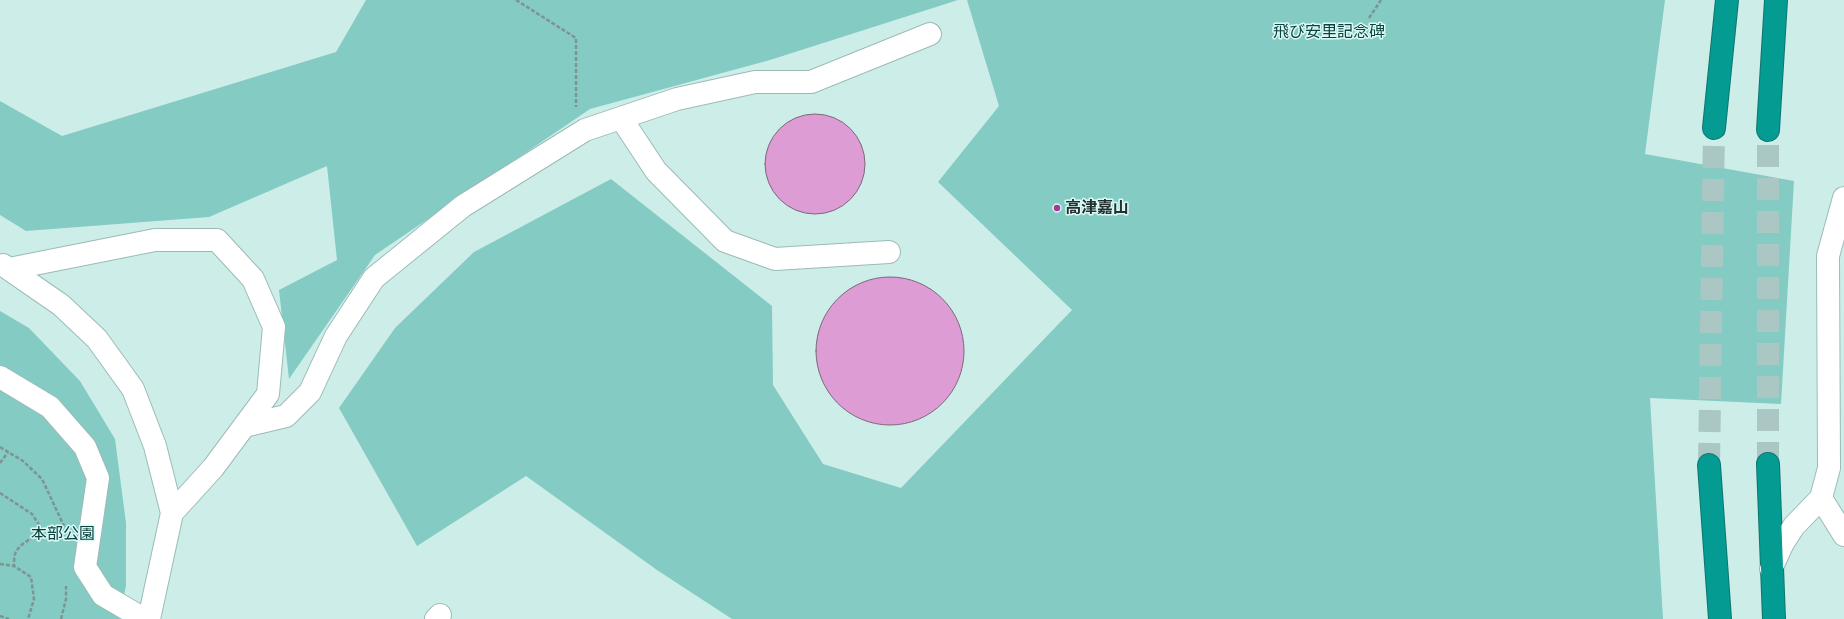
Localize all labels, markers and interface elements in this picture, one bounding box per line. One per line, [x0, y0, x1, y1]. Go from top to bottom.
park label: 飛び安里記念碑 [1273, 22, 1385, 42]
place label: 高津嘉山 [1065, 198, 1129, 218]
marker: 高津嘉山 [1052, 203, 1062, 213]
park label: 本部公園 [31, 524, 95, 544]

